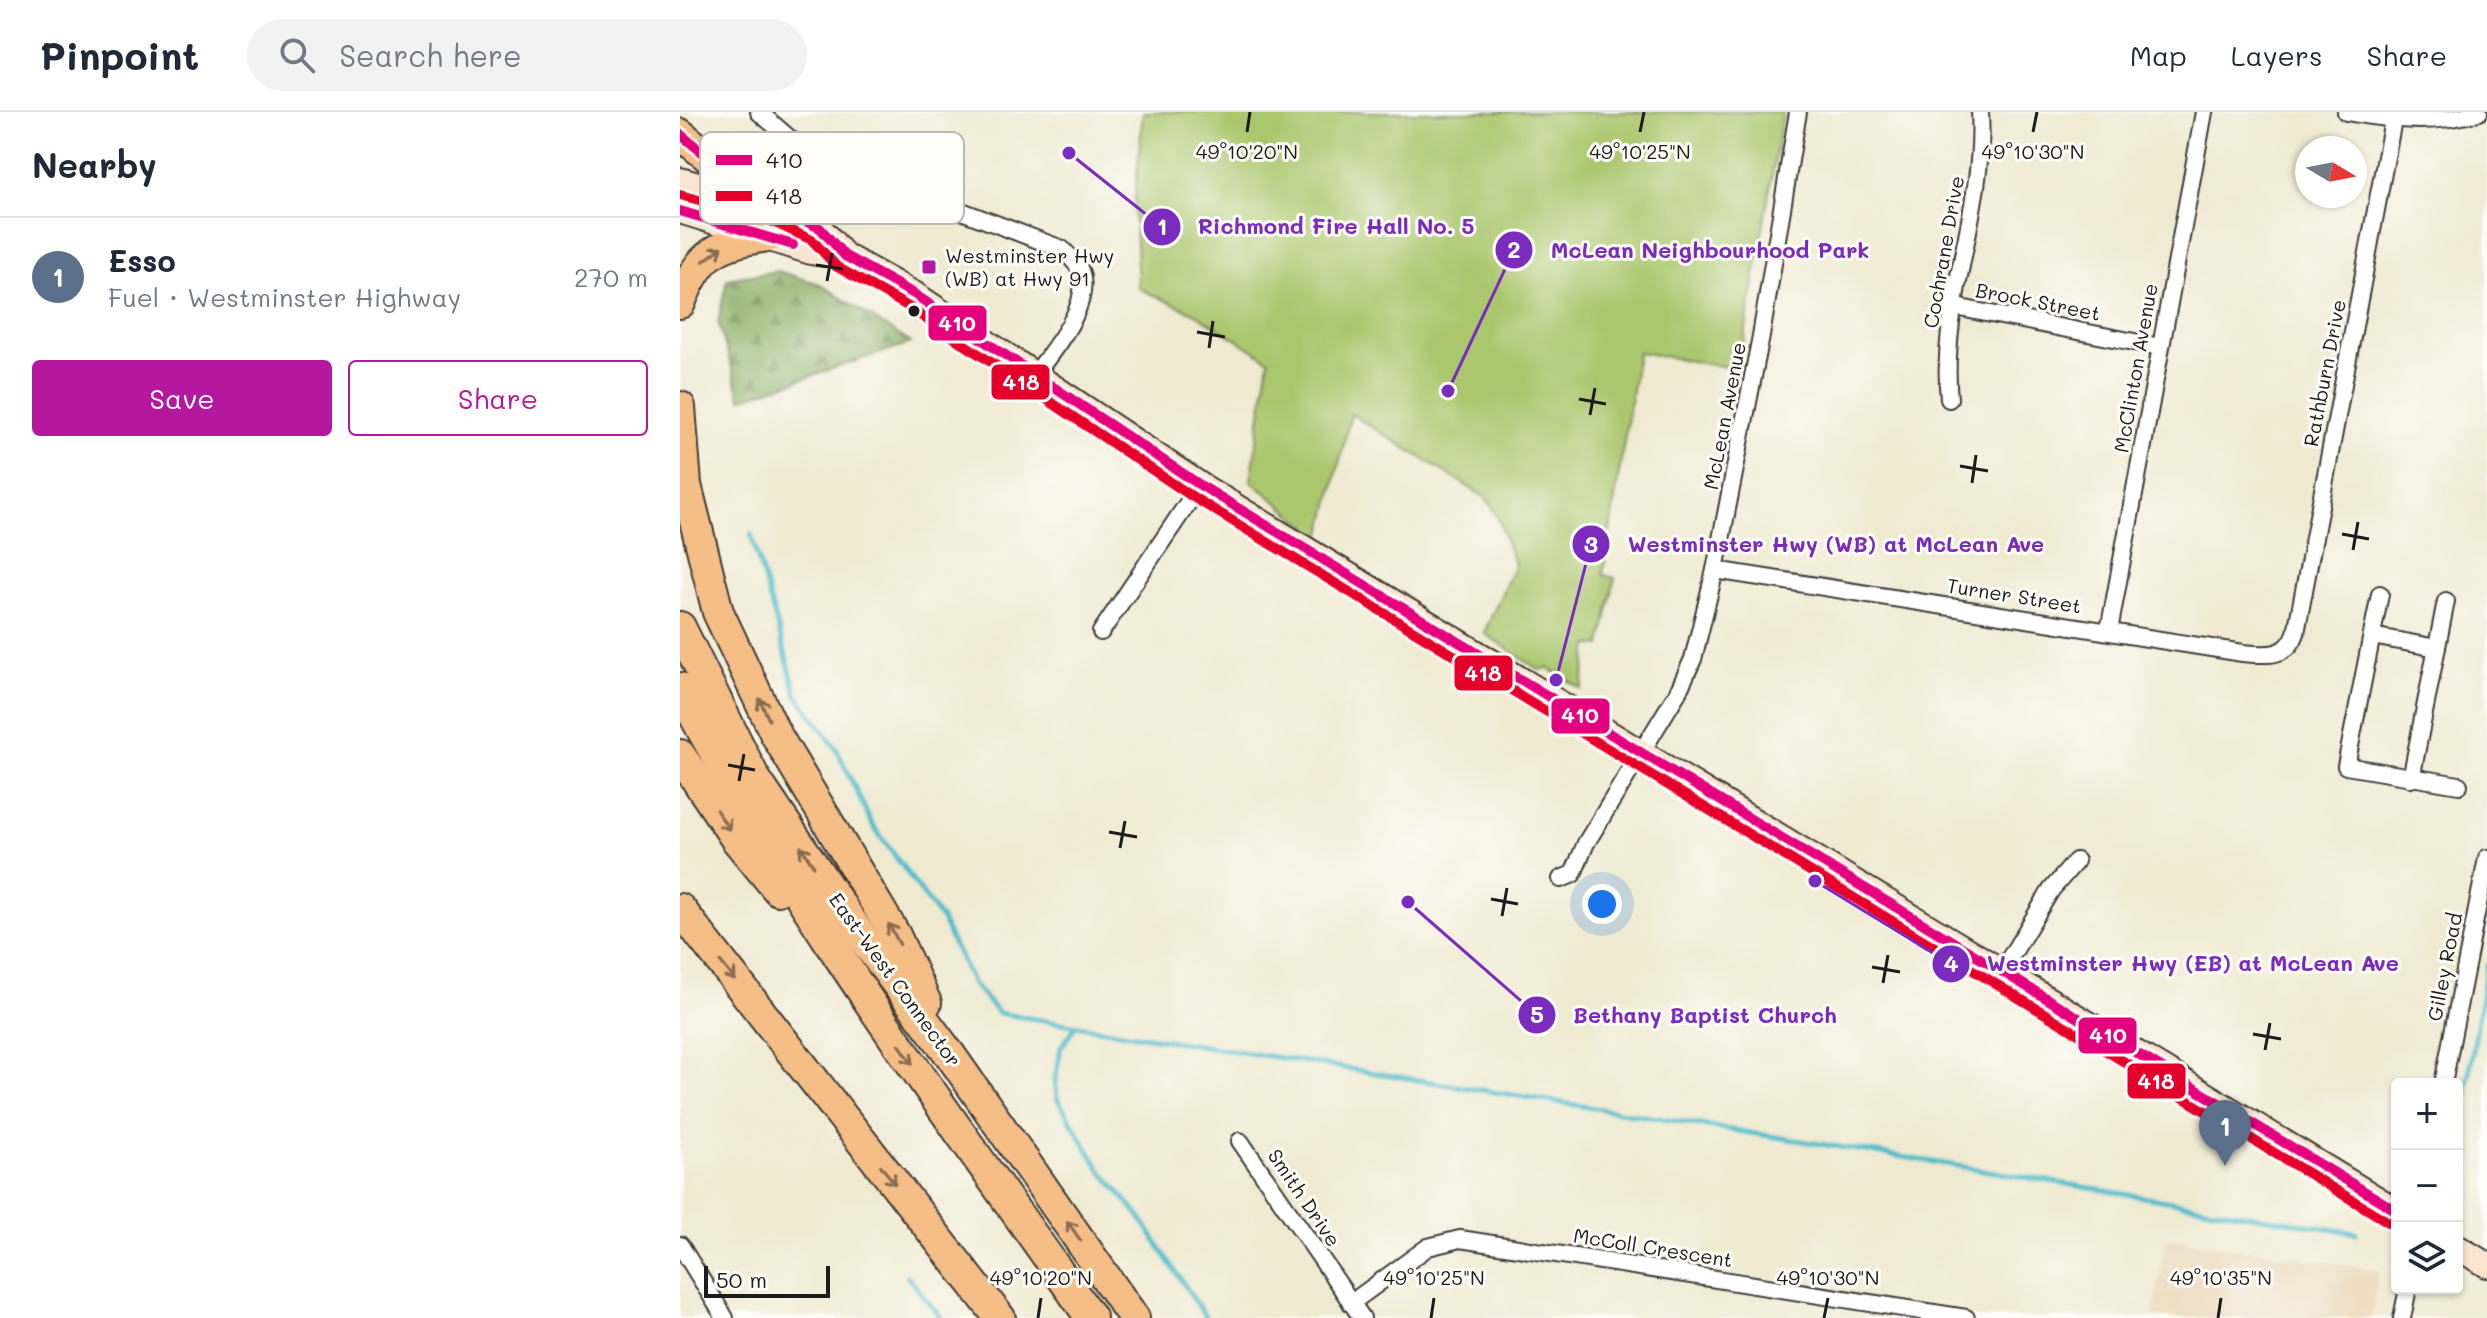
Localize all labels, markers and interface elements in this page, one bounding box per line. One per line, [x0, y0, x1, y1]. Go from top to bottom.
search box [247, 19, 807, 91]
text: Pinpoint [40, 30, 199, 80]
icon: search [275, 33, 319, 77]
text: Search here [339, 35, 522, 75]
text: Map [2130, 37, 2187, 73]
text: Layers [2231, 37, 2323, 73]
text: Share [2367, 37, 2447, 73]
legend [700, 132, 964, 224]
north arrow [2295, 136, 2367, 208]
text: 49°10'20"N [1196, 138, 1298, 164]
text: 49°10'25"N [1589, 138, 1691, 164]
text: 49°10'30"N [1982, 138, 2084, 164]
text: Nearby [32, 142, 157, 187]
text: 410 [766, 145, 802, 174]
street label: Cochrane Drive [1917, 174, 1969, 330]
text: 418 [766, 181, 802, 210]
callout: Richmond Fire Hall No. 5 [1142, 204, 1490, 250]
text: 1 [1157, 210, 1167, 241]
text: Richmond Fire Hall No. 5 [1198, 211, 1474, 240]
callout: McLean Neighbourhood Park [1494, 227, 1885, 273]
text: 2 [1507, 233, 1521, 264]
text: McLean Neighbourhood Park [1551, 235, 1869, 264]
text: Esso [108, 240, 176, 280]
place label: Westminster Hwy (WB) at Hwy 91 [945, 242, 1114, 291]
one-way arrow [702, 246, 723, 263]
marker: Westminster Hwy (WB) at Hwy 91 [920, 258, 938, 276]
text: 1 [52, 260, 64, 294]
text: 270 m [574, 260, 648, 294]
street label: Brock Street [1973, 276, 2103, 326]
text: Fuel · Westminster Highway [108, 280, 461, 314]
street label: McClinton Avenue [2107, 281, 2163, 455]
street label: Rathburn Drive [2297, 297, 2351, 449]
unlabelled marker [906, 303, 922, 319]
line badge: 410 [927, 304, 988, 342]
text: 410 [938, 308, 976, 337]
street label: McLean Avenue [1697, 340, 1751, 492]
button: Save [32, 360, 332, 436]
button: Share [348, 360, 648, 436]
line badge: 418 [990, 363, 1051, 401]
text: 418 [1002, 367, 1040, 396]
callout: Westminster Hwy (WB) at McLean Ave [1571, 521, 2060, 567]
text: 3 [1584, 528, 1598, 559]
text: Westminster Hwy (WB) at McLean Ave [1628, 529, 2044, 558]
street label: Turner Street [1945, 572, 2083, 618]
line badge: 418 [1453, 654, 1514, 692]
text: 418 [1464, 658, 1502, 687]
line badge: 410 [1550, 697, 1611, 735]
one-way arrow [756, 698, 771, 722]
text: 410 [1561, 700, 1599, 729]
one-way arrow [715, 808, 731, 830]
one-way arrow [799, 845, 815, 868]
your location [1582, 884, 1622, 924]
street label: East-West Connector [824, 887, 968, 1072]
street label: Gilley Road [2421, 910, 2467, 1023]
one-way arrow [886, 923, 901, 947]
callout: Westminster Hwy (EB) at McLean Ave [1931, 941, 2415, 987]
text: 4 [1943, 947, 1959, 978]
text: Westminster Hwy (EB) at McLean Ave [1987, 948, 2399, 977]
one-way arrow [719, 960, 736, 981]
callout: Bethany Baptist Church [1517, 992, 1853, 1038]
text: 5 [1530, 998, 1544, 1029]
text: Bethany Baptist Church [1573, 1000, 1837, 1029]
line badge: 410 [2077, 1016, 2138, 1055]
text: 410 [2089, 1020, 2127, 1049]
one-way arrow [898, 1043, 914, 1065]
line badge: 418 [2126, 1062, 2187, 1100]
text: 418 [2137, 1066, 2175, 1095]
map controls [2391, 1078, 2463, 1294]
button: + [2391, 1078, 2463, 1150]
pin: 1 [2199, 1100, 2251, 1166]
street label: Smith Drive [1263, 1143, 1347, 1251]
button: − [2391, 1150, 2463, 1222]
one-way arrow [880, 1164, 897, 1185]
one-way arrow [1066, 1221, 1082, 1243]
street label: McColl Crescent [1572, 1222, 1735, 1272]
button: layers [2391, 1222, 2463, 1294]
scale bar [704, 1262, 830, 1298]
text: 49°10'20"N [990, 1264, 1092, 1290]
text: 49°10'25"N [1383, 1264, 1485, 1290]
text: 49°10'30"N [1777, 1264, 1879, 1290]
text: 49°10'35"N [2170, 1264, 2272, 1290]
text: 50 m [716, 1265, 767, 1294]

